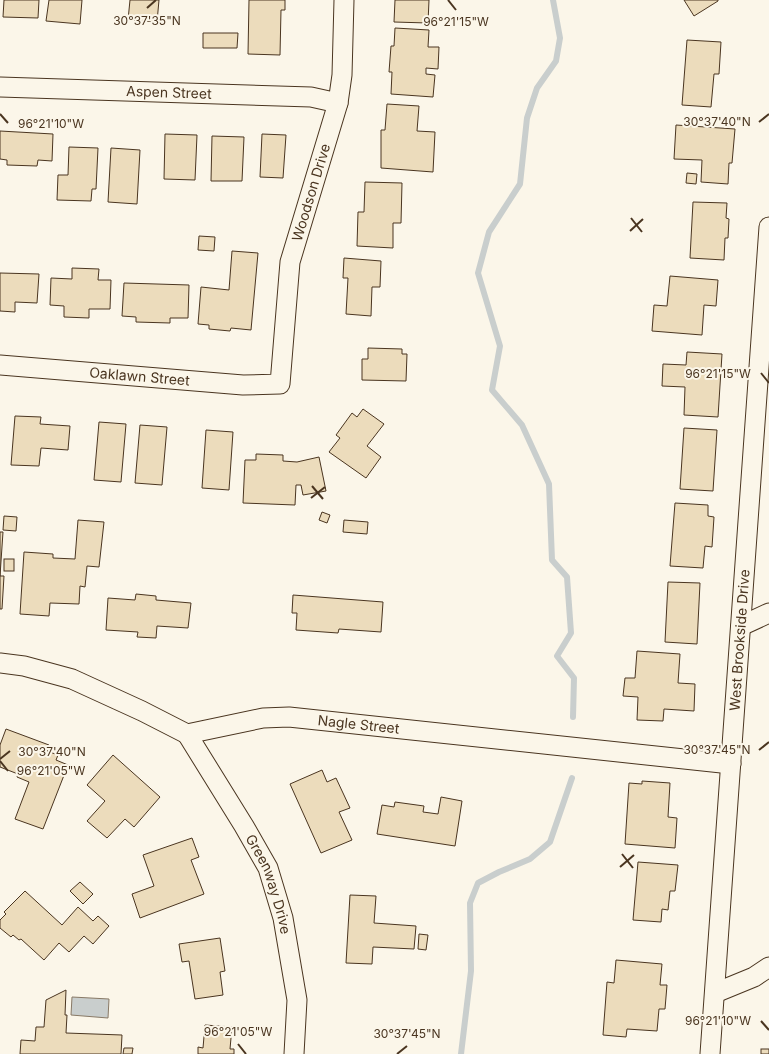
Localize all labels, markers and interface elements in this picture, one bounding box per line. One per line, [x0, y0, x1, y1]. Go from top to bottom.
text: 30°37'35"N [113, 13, 181, 28]
text: 96°21'15"W [423, 14, 489, 29]
street label: Aspen Street [126, 82, 212, 102]
text: 30°37'40"N [683, 114, 751, 129]
text: 96°21'10"W [18, 116, 84, 131]
street label: Woodson Drive [288, 141, 333, 243]
street label: Oaklawn Street [89, 363, 191, 389]
text: 96°21'15"W [685, 366, 751, 381]
street label: West Brookside Drive [725, 569, 753, 712]
street label: Nagle Street [317, 711, 401, 737]
text: 30°37'45"N [683, 742, 751, 757]
text: 30°37'40"N [18, 744, 86, 759]
text: 96°21'05"W [17, 763, 85, 778]
street label: Greenway Drive [242, 831, 295, 935]
text: 96°21'10"W [685, 1013, 751, 1028]
text: 96°21'05"W [204, 1024, 272, 1039]
text: 30°37'45"N [373, 1026, 441, 1041]

